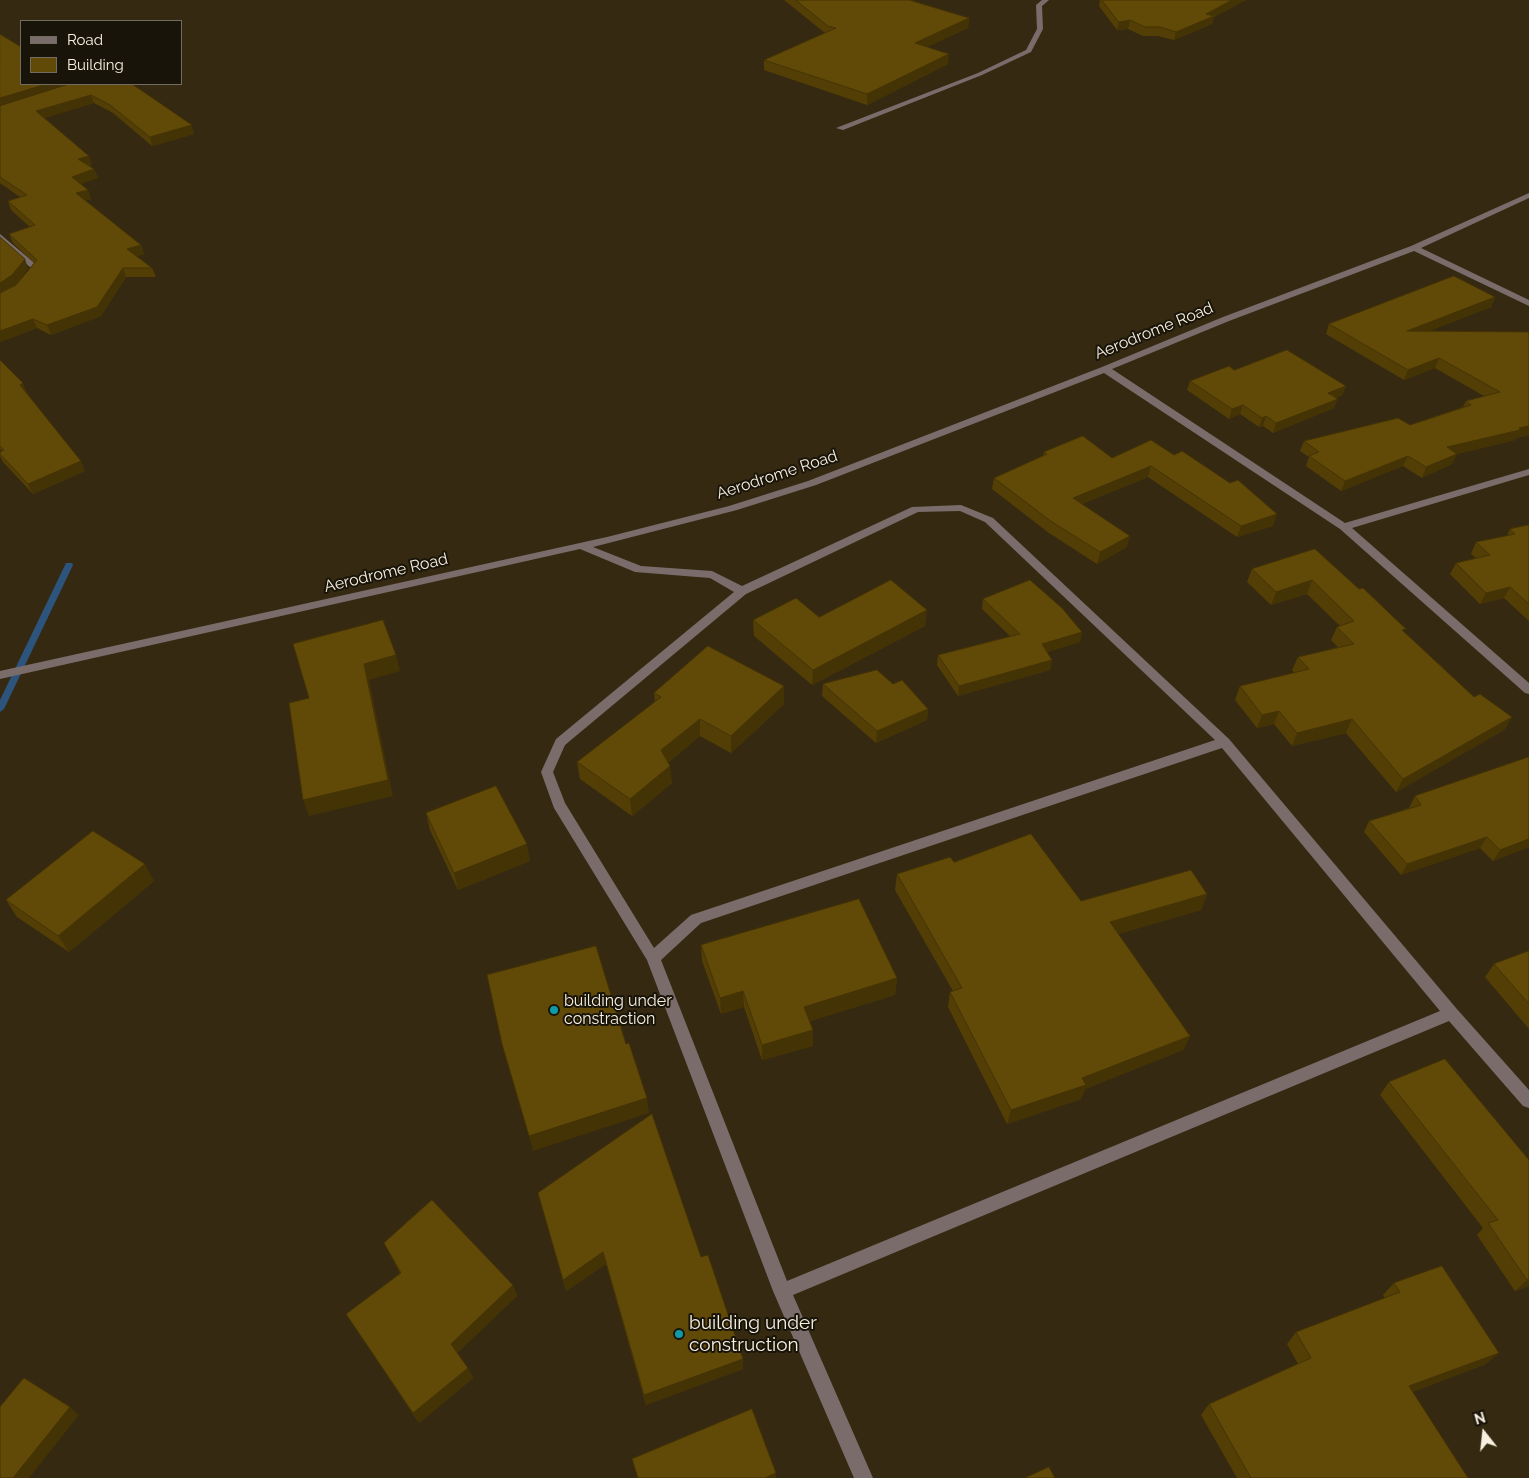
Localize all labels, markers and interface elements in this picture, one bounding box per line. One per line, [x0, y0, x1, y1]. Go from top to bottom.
legend [20, 20, 182, 85]
text: Road [67, 31, 103, 49]
text: Building [67, 56, 124, 74]
street label: Aerodrome Road [1092, 298, 1216, 364]
street label: Aerodrome Road [714, 446, 840, 504]
street label: Aerodrome Road [322, 549, 450, 597]
place label: building under constraction [564, 991, 672, 1029]
marker: building under constraction [548, 1004, 560, 1016]
place label: building under construction [689, 1312, 817, 1356]
marker: building under construction [673, 1328, 685, 1340]
north arrow [1459, 1408, 1509, 1458]
text: N [1473, 1409, 1487, 1428]

